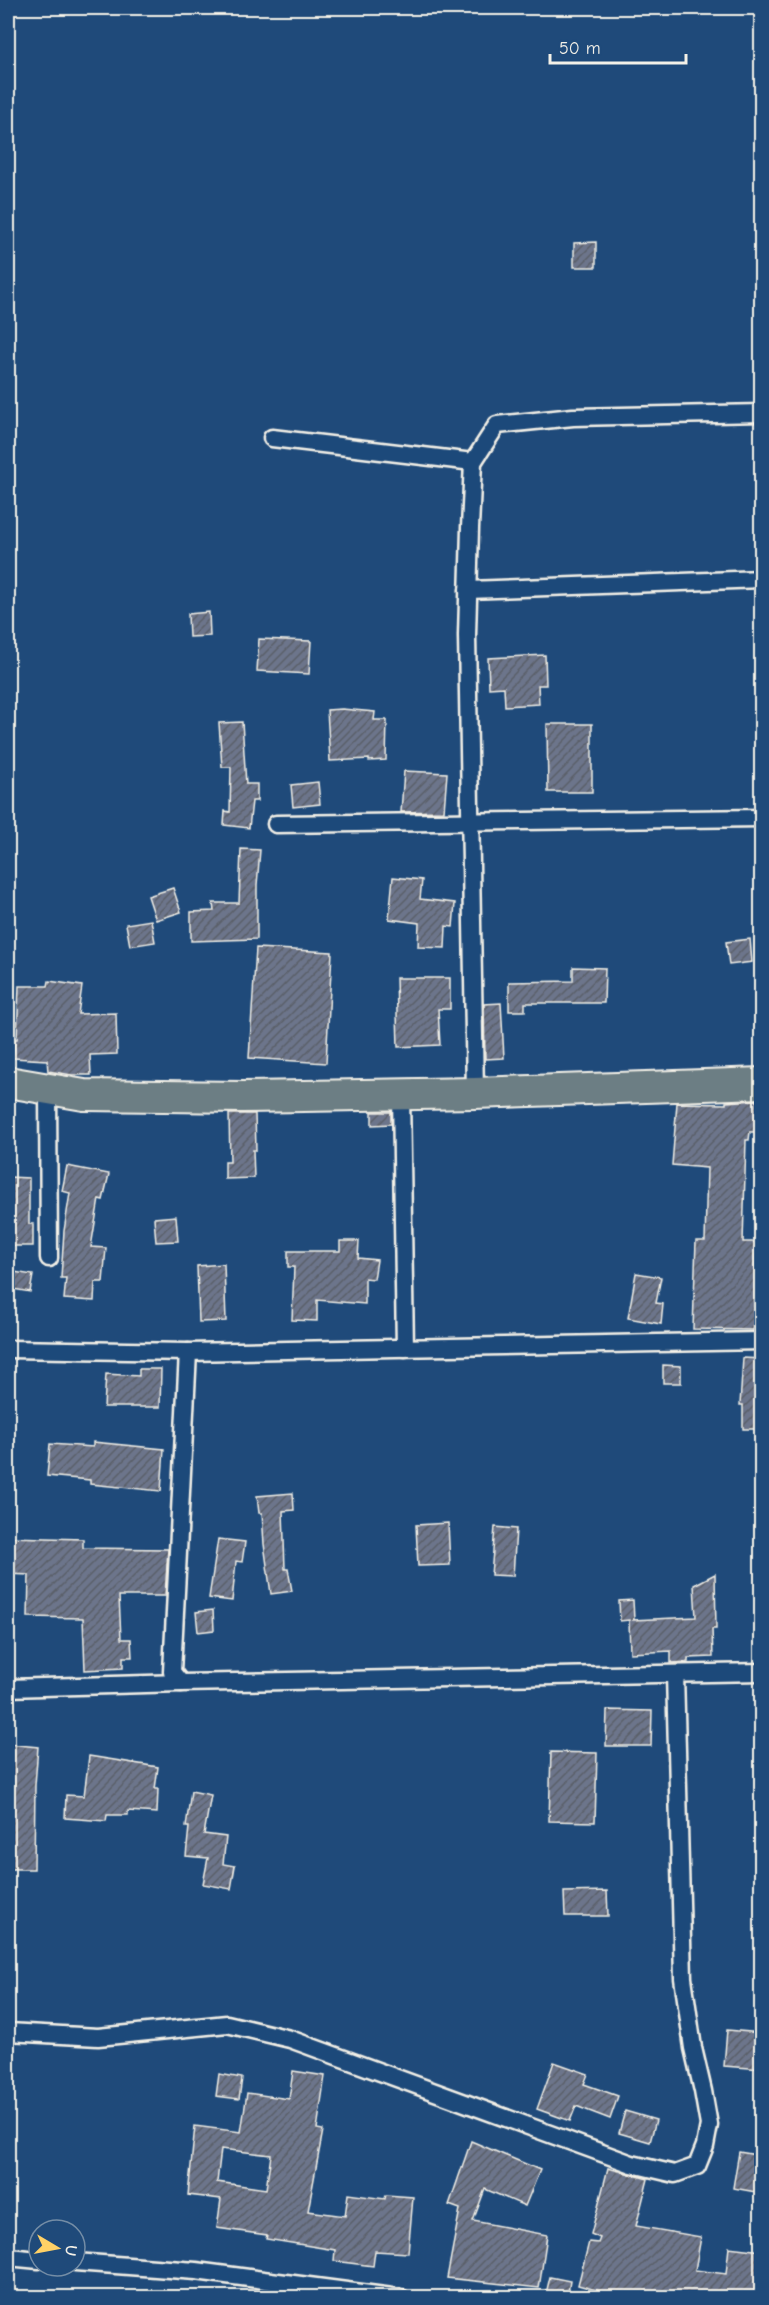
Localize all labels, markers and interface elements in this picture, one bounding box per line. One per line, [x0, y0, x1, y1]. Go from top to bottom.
scale bar [550, 27, 686, 65]
text: 50 m [559, 38, 601, 59]
north arrow [27, 2218, 87, 2278]
text: U [61, 2244, 81, 2257]

